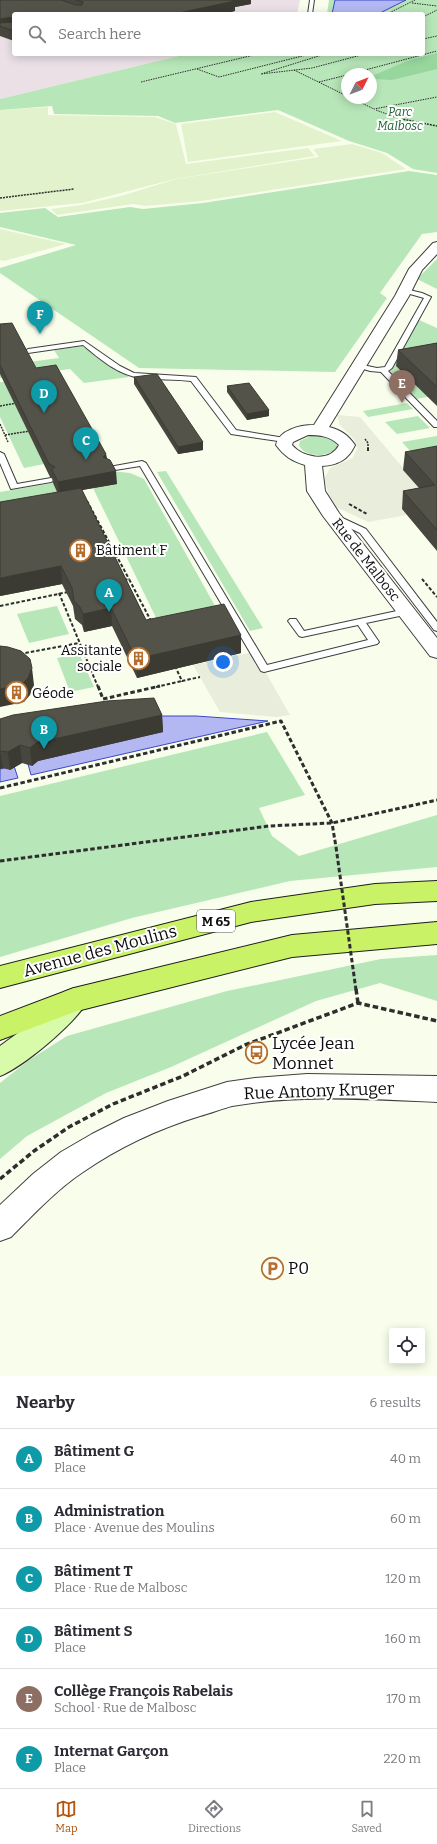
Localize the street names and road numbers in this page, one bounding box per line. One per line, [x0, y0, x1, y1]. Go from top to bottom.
street label: Rue de Malbosc [328, 515, 404, 605]
road number: M 65 [197, 910, 235, 932]
street label: Avenue des Moulins [21, 920, 179, 982]
street label: Rue Antony Kruger [243, 1078, 395, 1104]

